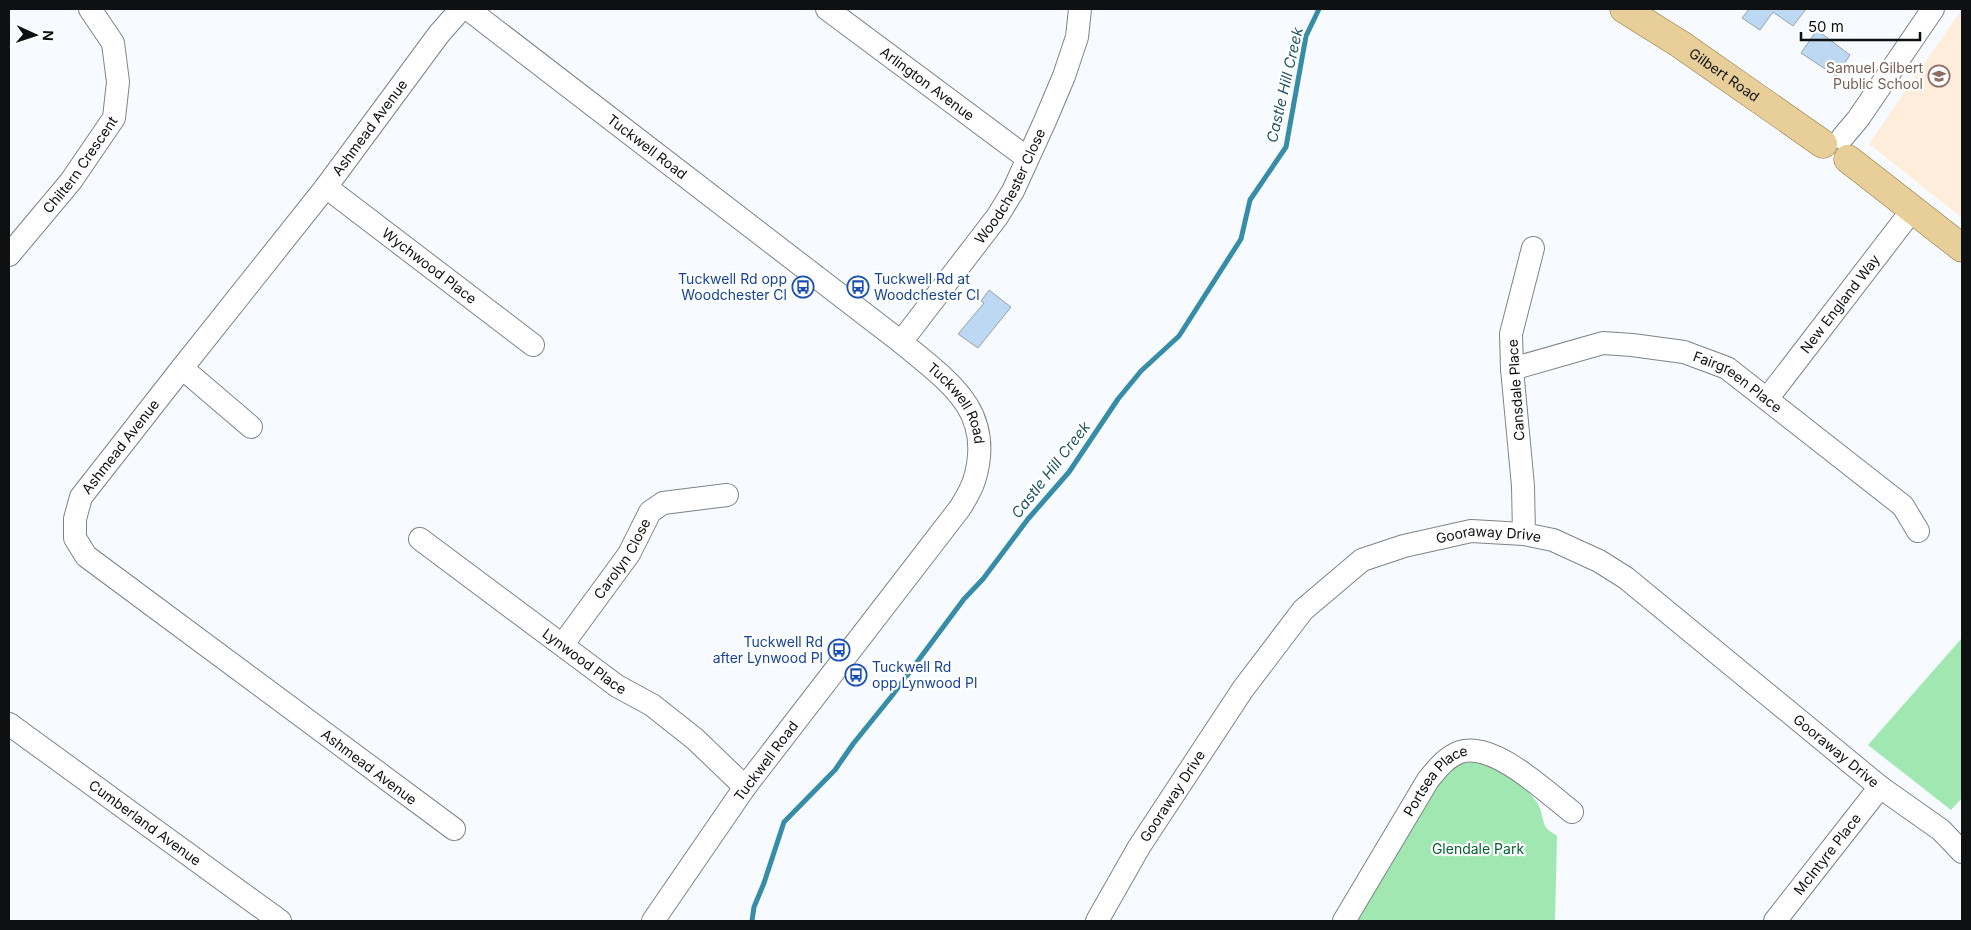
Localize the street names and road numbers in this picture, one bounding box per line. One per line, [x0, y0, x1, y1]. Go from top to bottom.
street label: Arlington Avenue [877, 43, 978, 124]
street label: Gilbert Road [1686, 44, 1763, 105]
street label: Ashmead Avenue [328, 76, 411, 179]
street label: Tuckwell Road [604, 110, 691, 182]
street label: Chiltern Crescent [39, 113, 121, 216]
street label: Woodchester Close [971, 126, 1048, 247]
street label: Wychwood Place [379, 224, 480, 307]
street label: New England Way [1796, 251, 1883, 356]
street label: Cansdale Place [1503, 339, 1528, 442]
street label: Fairgreen Place [1691, 347, 1786, 416]
street label: Tuckwell Road [924, 359, 988, 445]
street label: Ashmead Avenue [78, 396, 162, 497]
street label: Carolyn Close [590, 515, 653, 602]
street label: Gooraway Drive [1434, 522, 1543, 547]
street label: Lynwood Place [539, 624, 629, 697]
street label: Gooraway Drive [1790, 710, 1883, 791]
street label: Tuckwell Road [730, 717, 801, 804]
street label: Ashmead Avenue [318, 725, 421, 808]
street label: Portsea Place [1399, 742, 1469, 819]
street label: Gooraway Drive [1136, 747, 1208, 845]
street label: Cumberland Avenue [86, 776, 205, 869]
street label: McIntyre Place [1790, 810, 1864, 898]

